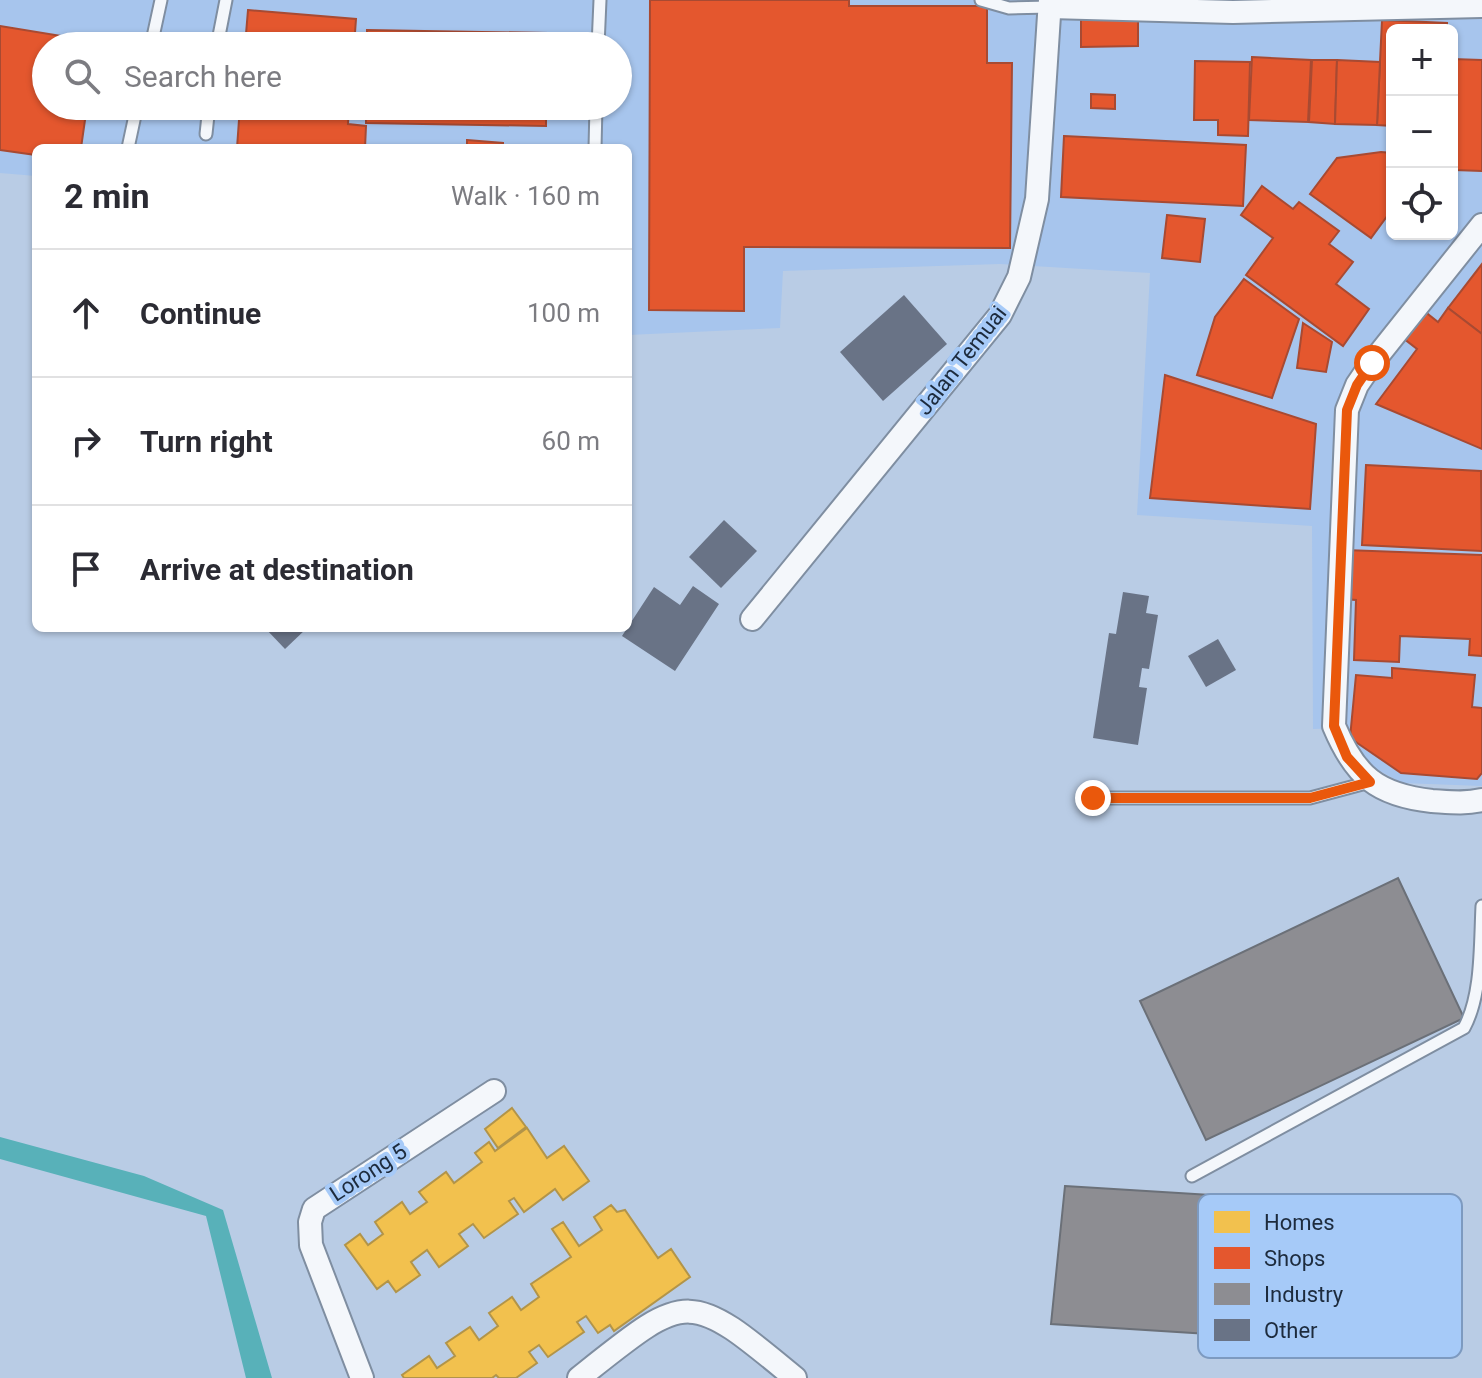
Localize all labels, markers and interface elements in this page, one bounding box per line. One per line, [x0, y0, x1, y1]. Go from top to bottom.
map controls [1386, 24, 1458, 240]
button: + [1386, 24, 1458, 96]
search box [32, 32, 632, 120]
icon: search [60, 54, 104, 98]
text: Search here [124, 59, 282, 94]
button: − [1386, 96, 1458, 168]
button: locate [1386, 168, 1458, 240]
text: 2 min [64, 176, 149, 216]
text: Walk · 160 m [451, 181, 600, 211]
icon: ahead [64, 291, 108, 335]
text: Continue [140, 296, 261, 331]
text: 100 m [527, 298, 600, 328]
street label: Jalan Temuai [911, 301, 1012, 420]
route start [1354, 345, 1390, 381]
icon: right [64, 419, 108, 463]
text: Turn right [140, 424, 273, 459]
text: 60 m [542, 426, 600, 456]
icon: arrive [64, 547, 108, 591]
text: Arrive at destination [140, 552, 414, 587]
route end [1075, 780, 1111, 816]
street label: Lorong 5 [325, 1138, 411, 1206]
legend [1198, 1194, 1462, 1358]
text: Homes [1264, 1210, 1335, 1235]
text: Shops [1264, 1246, 1325, 1271]
text: Industry [1264, 1282, 1344, 1307]
text: Other [1264, 1318, 1318, 1343]

